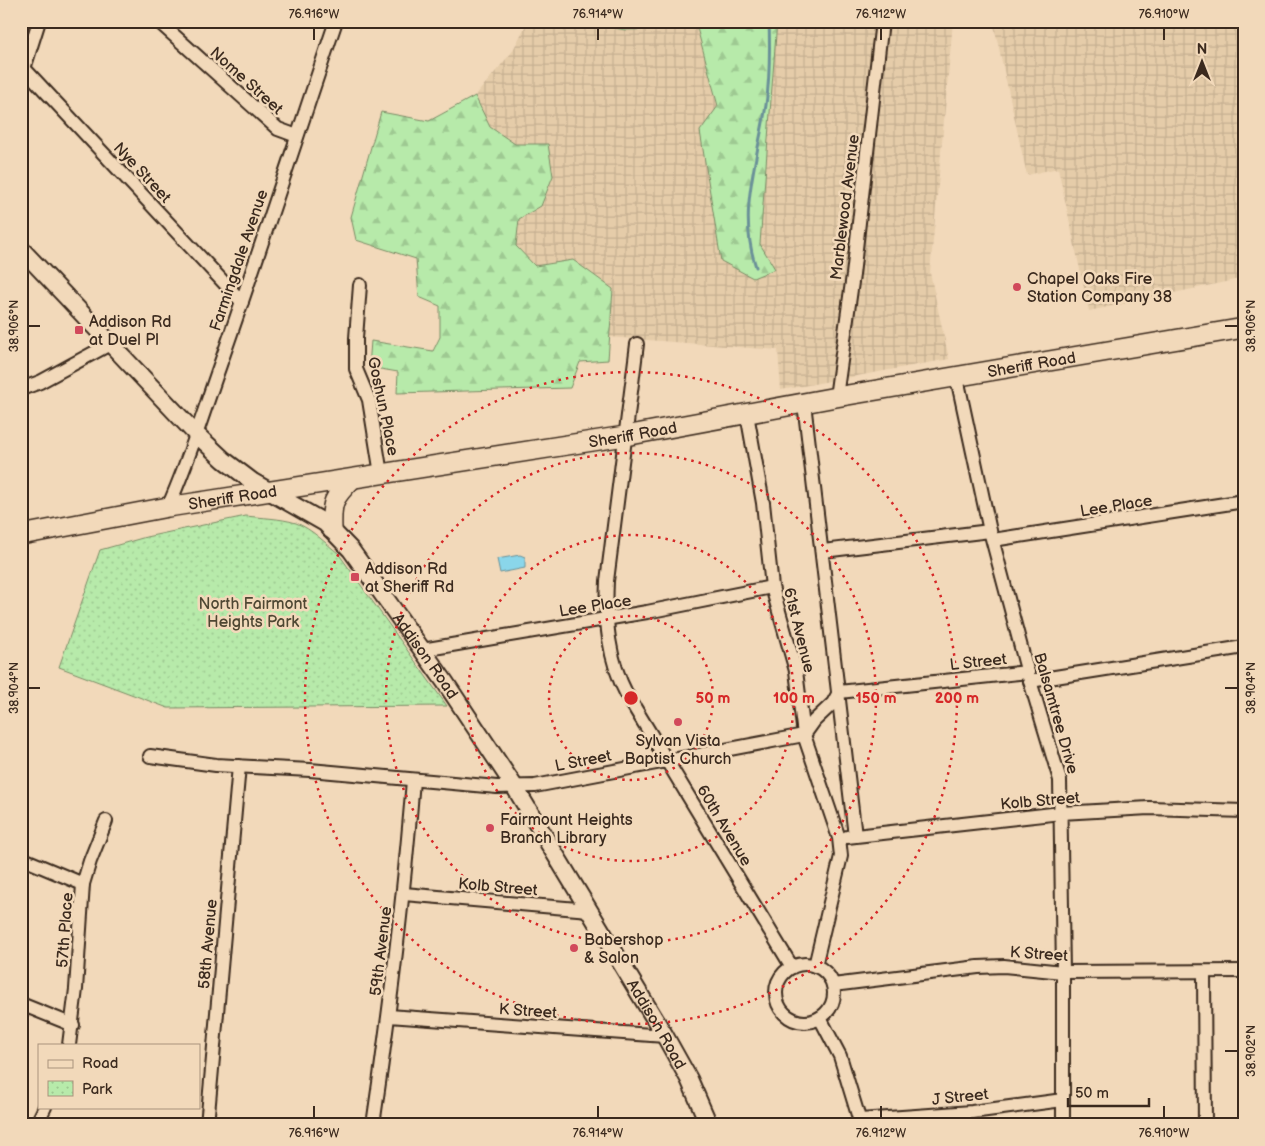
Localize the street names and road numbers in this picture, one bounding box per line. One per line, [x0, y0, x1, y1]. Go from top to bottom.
street label: Nome Street [206, 43, 287, 119]
street label: Marblewood Avenue [827, 133, 864, 281]
street label: Nye Street [109, 139, 175, 207]
street label: Farmingdale Avenue [206, 187, 273, 334]
street label: Sheriff Road [986, 349, 1077, 382]
street label: Goshun Place [363, 355, 402, 458]
street label: Sheriff Road [587, 419, 679, 453]
street label: Sheriff Road [187, 482, 278, 515]
street label: Lee Place [1079, 491, 1154, 522]
street label: 61st Avenue [779, 586, 818, 675]
street label: Lee Place [558, 591, 633, 622]
street label: Addison Road [388, 610, 461, 703]
street label: L Street [949, 650, 1008, 675]
street label: Balsamtree Drive [1029, 651, 1082, 777]
street label: L Street [553, 747, 613, 776]
street label: 60th Avenue [692, 782, 756, 870]
street label: Kolb Street [1000, 789, 1081, 814]
street label: Kolb Street [457, 875, 539, 900]
street label: 57th Place [53, 891, 78, 969]
street label: 58th Avenue [195, 898, 222, 990]
street label: 59th Avenue [367, 905, 396, 997]
street label: K Street [1009, 943, 1069, 966]
street label: Addison Road [622, 976, 689, 1073]
street label: K Street [498, 1000, 558, 1023]
street label: J Street [931, 1085, 989, 1110]

